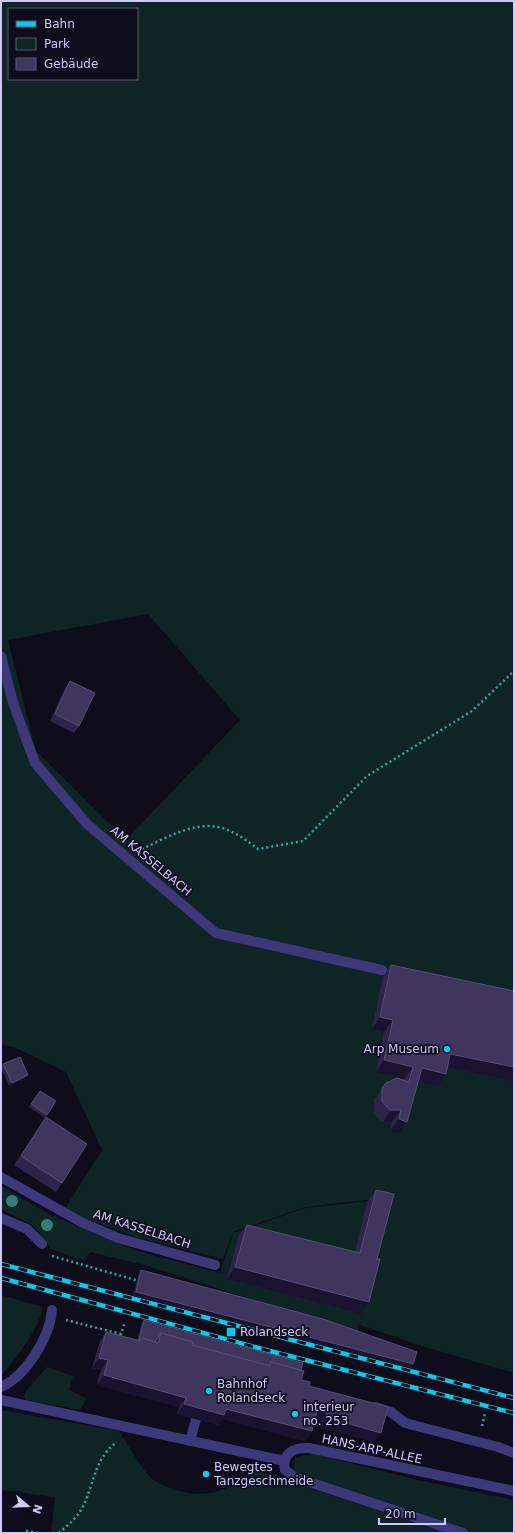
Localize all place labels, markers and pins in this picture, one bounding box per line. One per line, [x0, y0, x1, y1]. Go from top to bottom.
place label: Arp Museum [364, 1042, 439, 1056]
marker: Arp Museum [442, 1044, 452, 1054]
place label: Rolandseck [240, 1325, 308, 1339]
marker: Rolandseck [225, 1326, 237, 1338]
place label: Bahnhof Rolandseck [217, 1377, 285, 1405]
marker: Bahnhof Rolandseck [204, 1386, 214, 1396]
place label: interieur no. 253 [303, 1400, 354, 1428]
marker: interieur no. 253 [290, 1409, 300, 1419]
place label: Bewegtes Tanzgeschmeide [213, 1460, 313, 1488]
marker: Bewegtes Tanzgeschmeide [201, 1469, 211, 1479]

